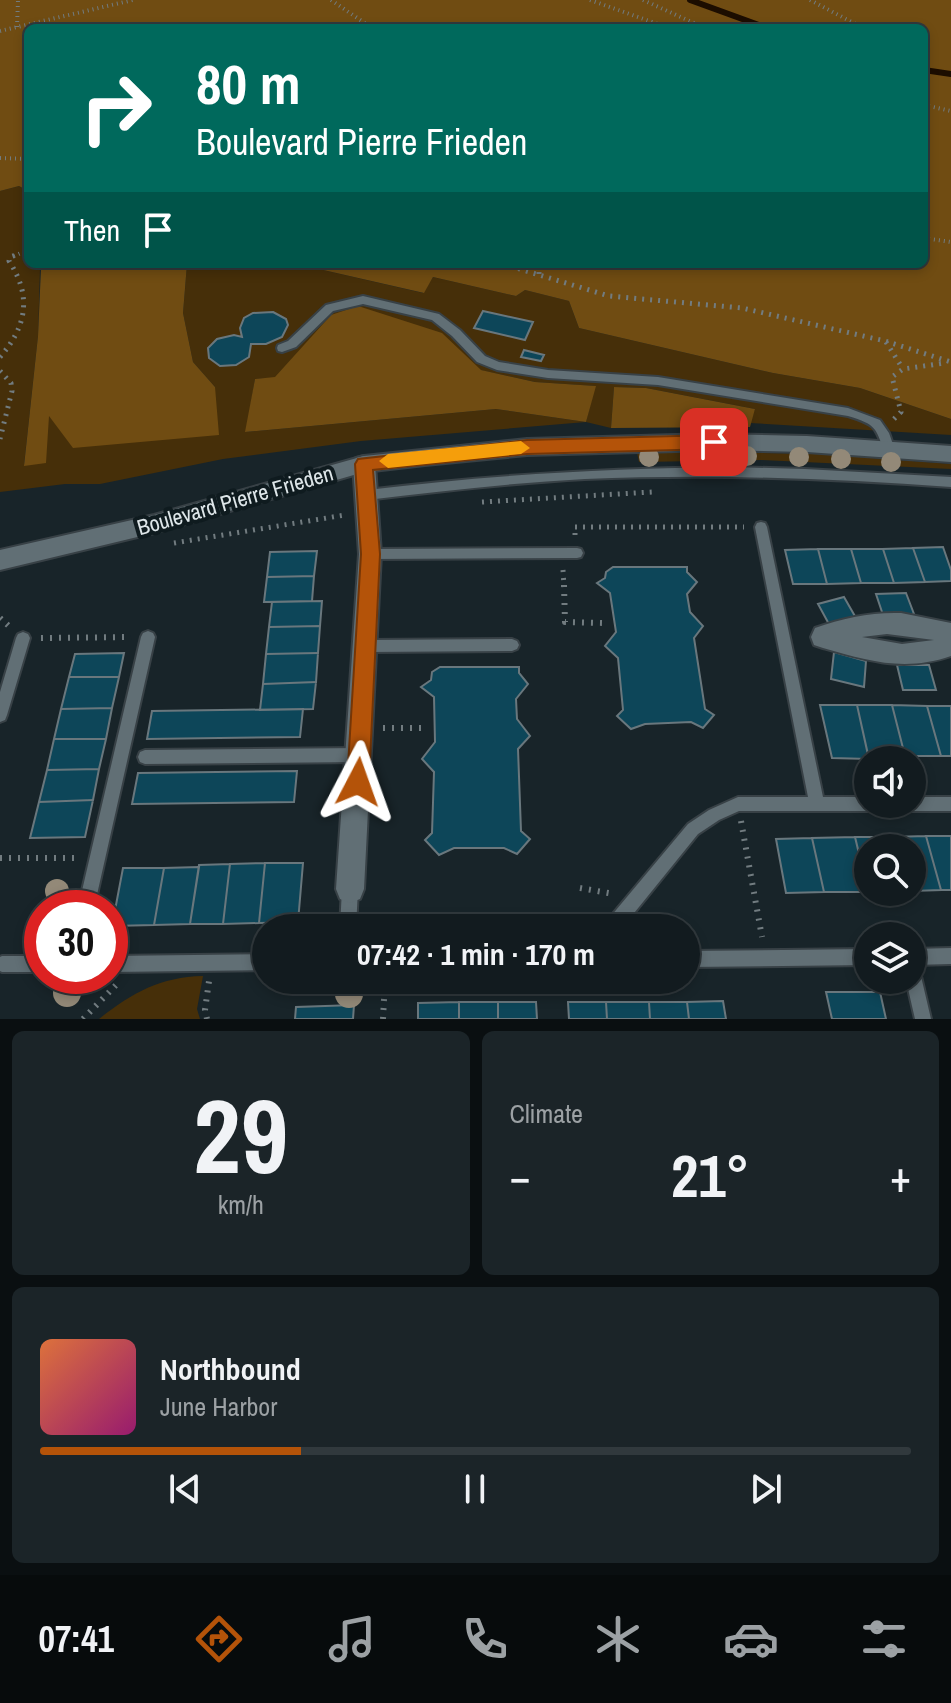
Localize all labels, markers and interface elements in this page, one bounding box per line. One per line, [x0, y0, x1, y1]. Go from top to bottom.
text: 80 m [196, 46, 301, 121]
icon: right [64, 56, 168, 160]
text: Boulevard Pierre Frieden [196, 118, 527, 166]
icon: arrive [136, 208, 180, 252]
text: Then [64, 210, 120, 250]
pin [680, 408, 748, 476]
icon: arrive [692, 420, 736, 464]
street label: Boulevard Pierre Frieden [134, 458, 336, 542]
position arrow [316, 740, 400, 824]
map controls [854, 746, 926, 994]
button: sound [854, 746, 926, 818]
button: search [854, 834, 926, 906]
speed limit sign: 30 [24, 890, 128, 994]
button: layers [854, 922, 926, 994]
text: 07:42 · 1 min · 170 m [357, 934, 595, 974]
text: 29 [193, 1065, 288, 1205]
text: Climate [510, 1096, 583, 1131]
text: 21° [671, 1135, 750, 1216]
text: − [510, 1146, 531, 1206]
text: + [890, 1146, 911, 1206]
text: km/h [218, 1187, 264, 1222]
text: Northbound [160, 1349, 301, 1389]
text: June Harbor [160, 1389, 277, 1424]
icon: previous [163, 1467, 207, 1511]
icon: pause [453, 1467, 497, 1511]
icon: next [744, 1467, 788, 1511]
icon: directions [191, 1611, 247, 1667]
icon: music [324, 1611, 380, 1667]
icon: phone [457, 1611, 513, 1667]
icon: climate [590, 1611, 646, 1667]
icon: car [723, 1611, 779, 1667]
icon: filters [856, 1611, 912, 1667]
text: 07:41 [39, 1615, 114, 1663]

